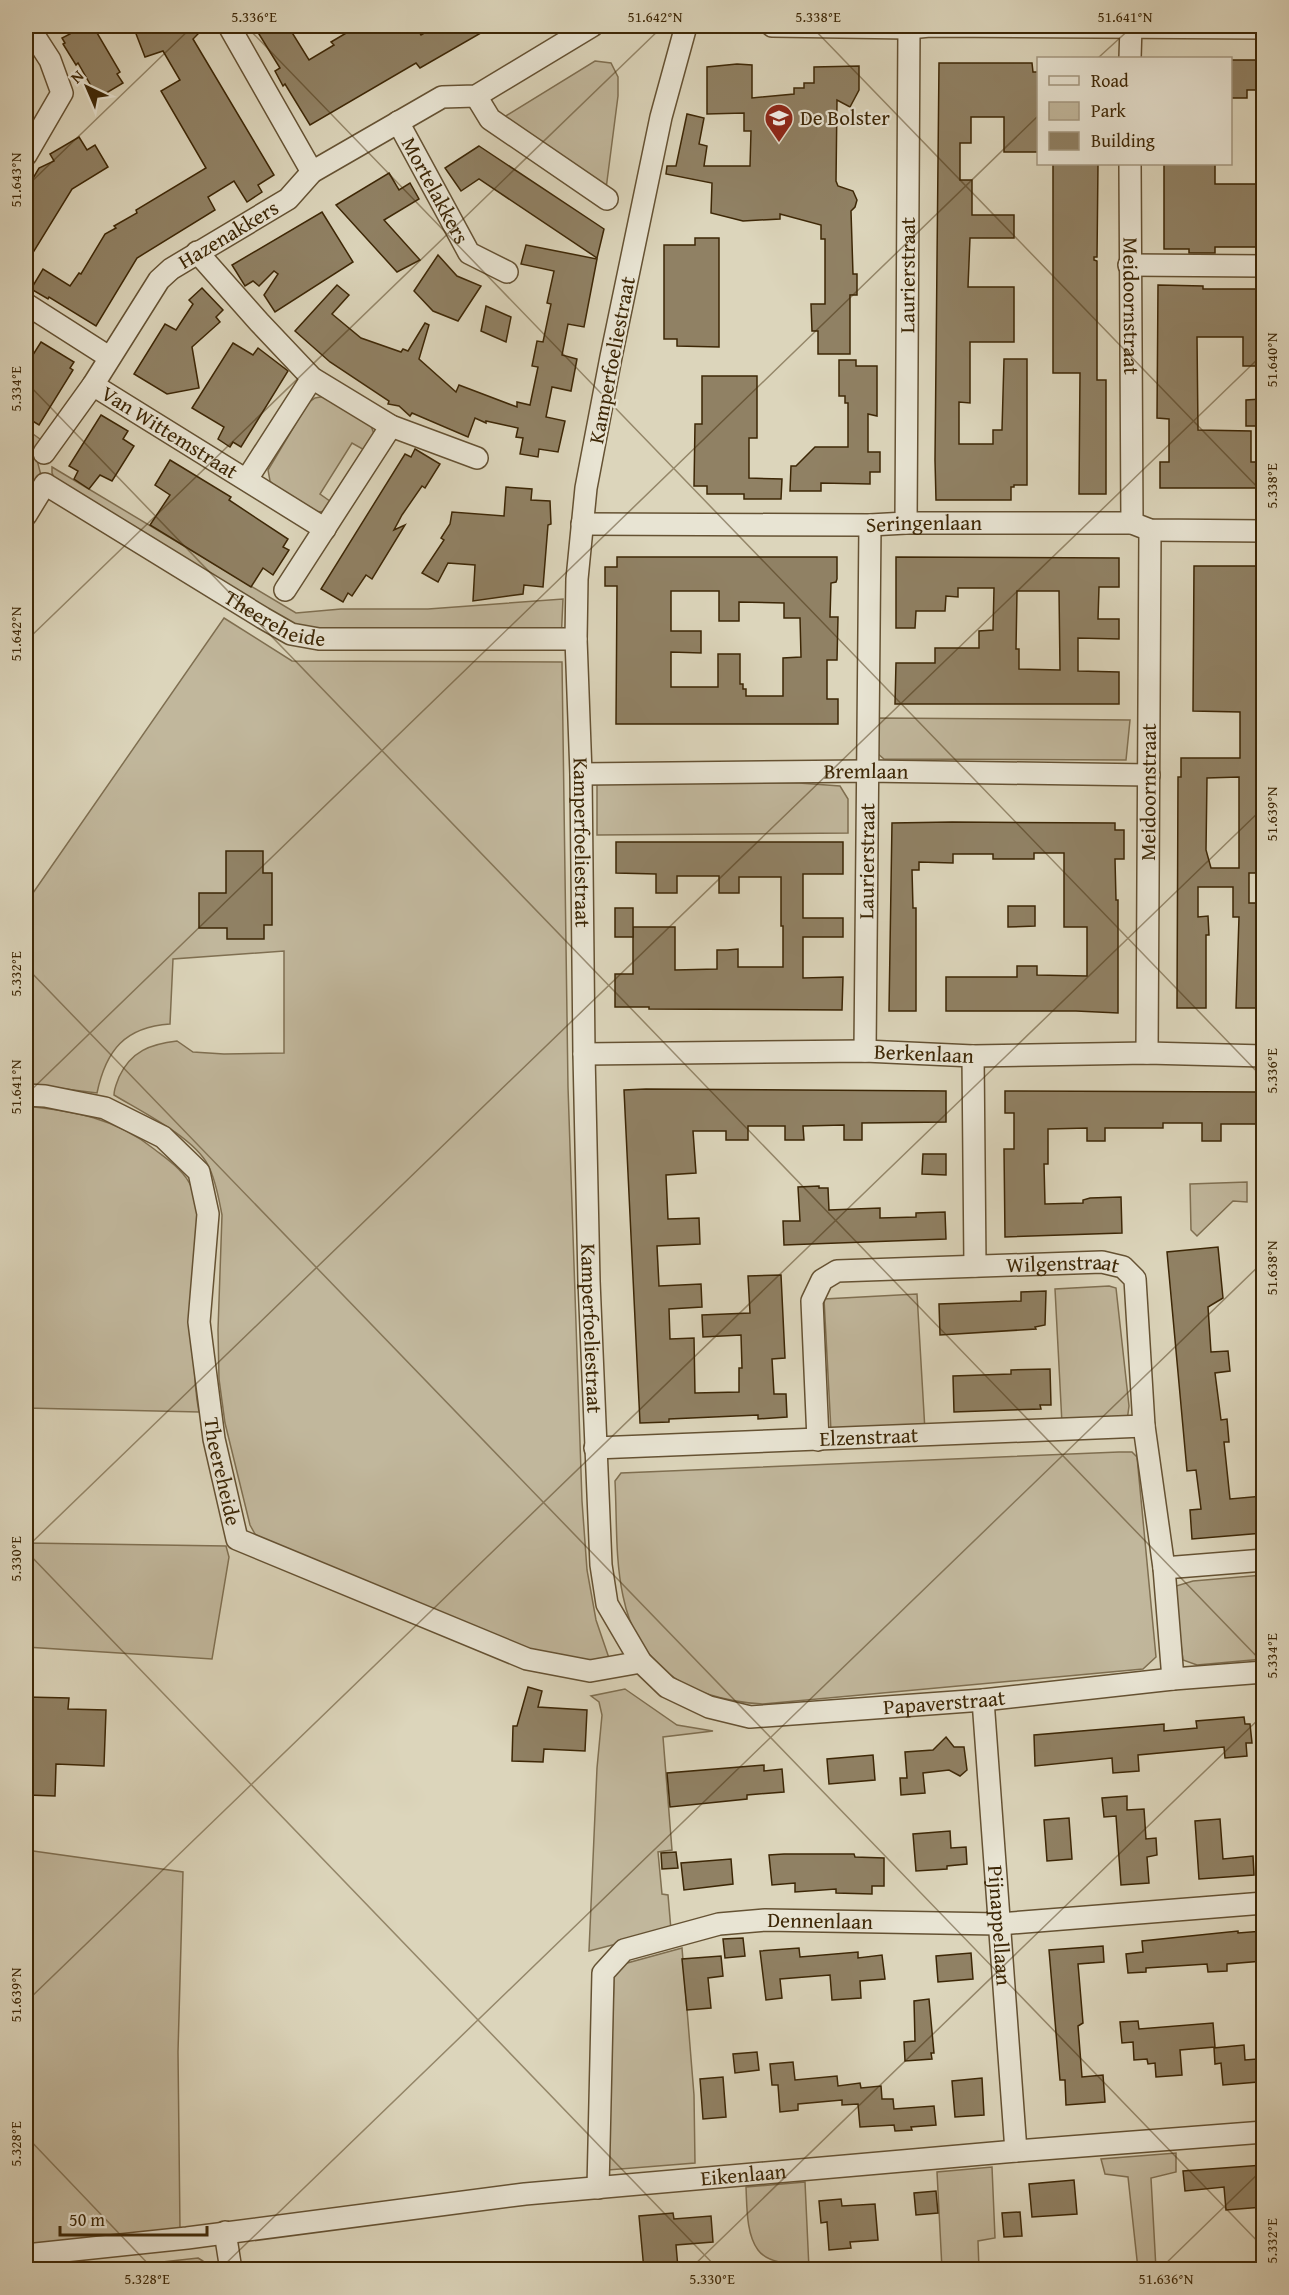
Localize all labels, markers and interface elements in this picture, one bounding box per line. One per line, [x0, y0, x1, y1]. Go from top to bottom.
text: 5.336°E [231, 6, 277, 27]
text: 51.642°N [628, 6, 683, 27]
text: 5.338°E [795, 6, 841, 27]
text: 51.641°N [1098, 6, 1153, 27]
north arrow [57, 57, 117, 117]
legend [1037, 57, 1232, 165]
text: N [64, 64, 89, 89]
text: Road [1091, 67, 1129, 94]
text: Park [1091, 97, 1127, 124]
school or university icon: De Bolster [763, 102, 795, 144]
place label: De Bolster [800, 102, 890, 133]
text: Building [1091, 127, 1155, 154]
street label: Mortelakkers [394, 131, 477, 249]
text: 51.643°N [5, 152, 26, 207]
street label: Hazenakkers [172, 192, 284, 276]
street label: Laurierstraat [891, 216, 923, 333]
street label: Meidoornstraat [1115, 237, 1147, 375]
street label: Kamperfoeliestraat [580, 273, 643, 446]
text: 51.640°N [1261, 332, 1282, 387]
text: 5.334°E [5, 366, 26, 412]
street label: Van Wittemstraat [95, 378, 245, 487]
text: 5.338°E [1261, 463, 1282, 509]
street label: Seringenlaan [865, 507, 982, 540]
street label: Theereheide [218, 582, 325, 654]
text: 51.642°N [5, 606, 26, 661]
street label: Meidoornstraat [1132, 723, 1164, 861]
street label: Bremlaan [823, 755, 909, 787]
street label: Kamperfoeliestraat [565, 757, 599, 928]
text: 51.639°N [1261, 786, 1282, 841]
street label: Laurierstraat [850, 802, 882, 919]
text: 5.332°E [5, 951, 26, 997]
street label: Berkenlaan [873, 1035, 975, 1071]
text: 5.336°E [1261, 1048, 1282, 1094]
text: 51.641°N [5, 1059, 26, 1114]
text: 51.638°N [1261, 1240, 1282, 1295]
street label: Kamperfoeliestraat [573, 1243, 611, 1415]
street label: Wilgenstraat [1006, 1246, 1123, 1281]
street label: Theereheide [196, 1416, 249, 1529]
street label: Elzenstraat [819, 1419, 919, 1454]
text: 5.330°E [5, 1536, 26, 1582]
text: 5.334°E [1261, 1633, 1282, 1679]
street label: Papaverstraat [882, 1682, 1007, 1722]
street label: Pijnappellaan [980, 1864, 1020, 1987]
street label: Dennenlaan [767, 1904, 873, 1937]
text: 51.639°N [5, 1967, 26, 2022]
text: 5.328°E [5, 2121, 26, 2167]
street label: Eikenlaan [699, 2155, 788, 2194]
scale bar [60, 2199, 207, 2237]
text: 50 m [69, 2206, 105, 2233]
text: 5.332°E [1261, 2218, 1282, 2264]
text: 5.328°E [124, 2268, 170, 2289]
text: 5.330°E [689, 2268, 735, 2289]
text: 51.636°N [1139, 2268, 1194, 2289]

